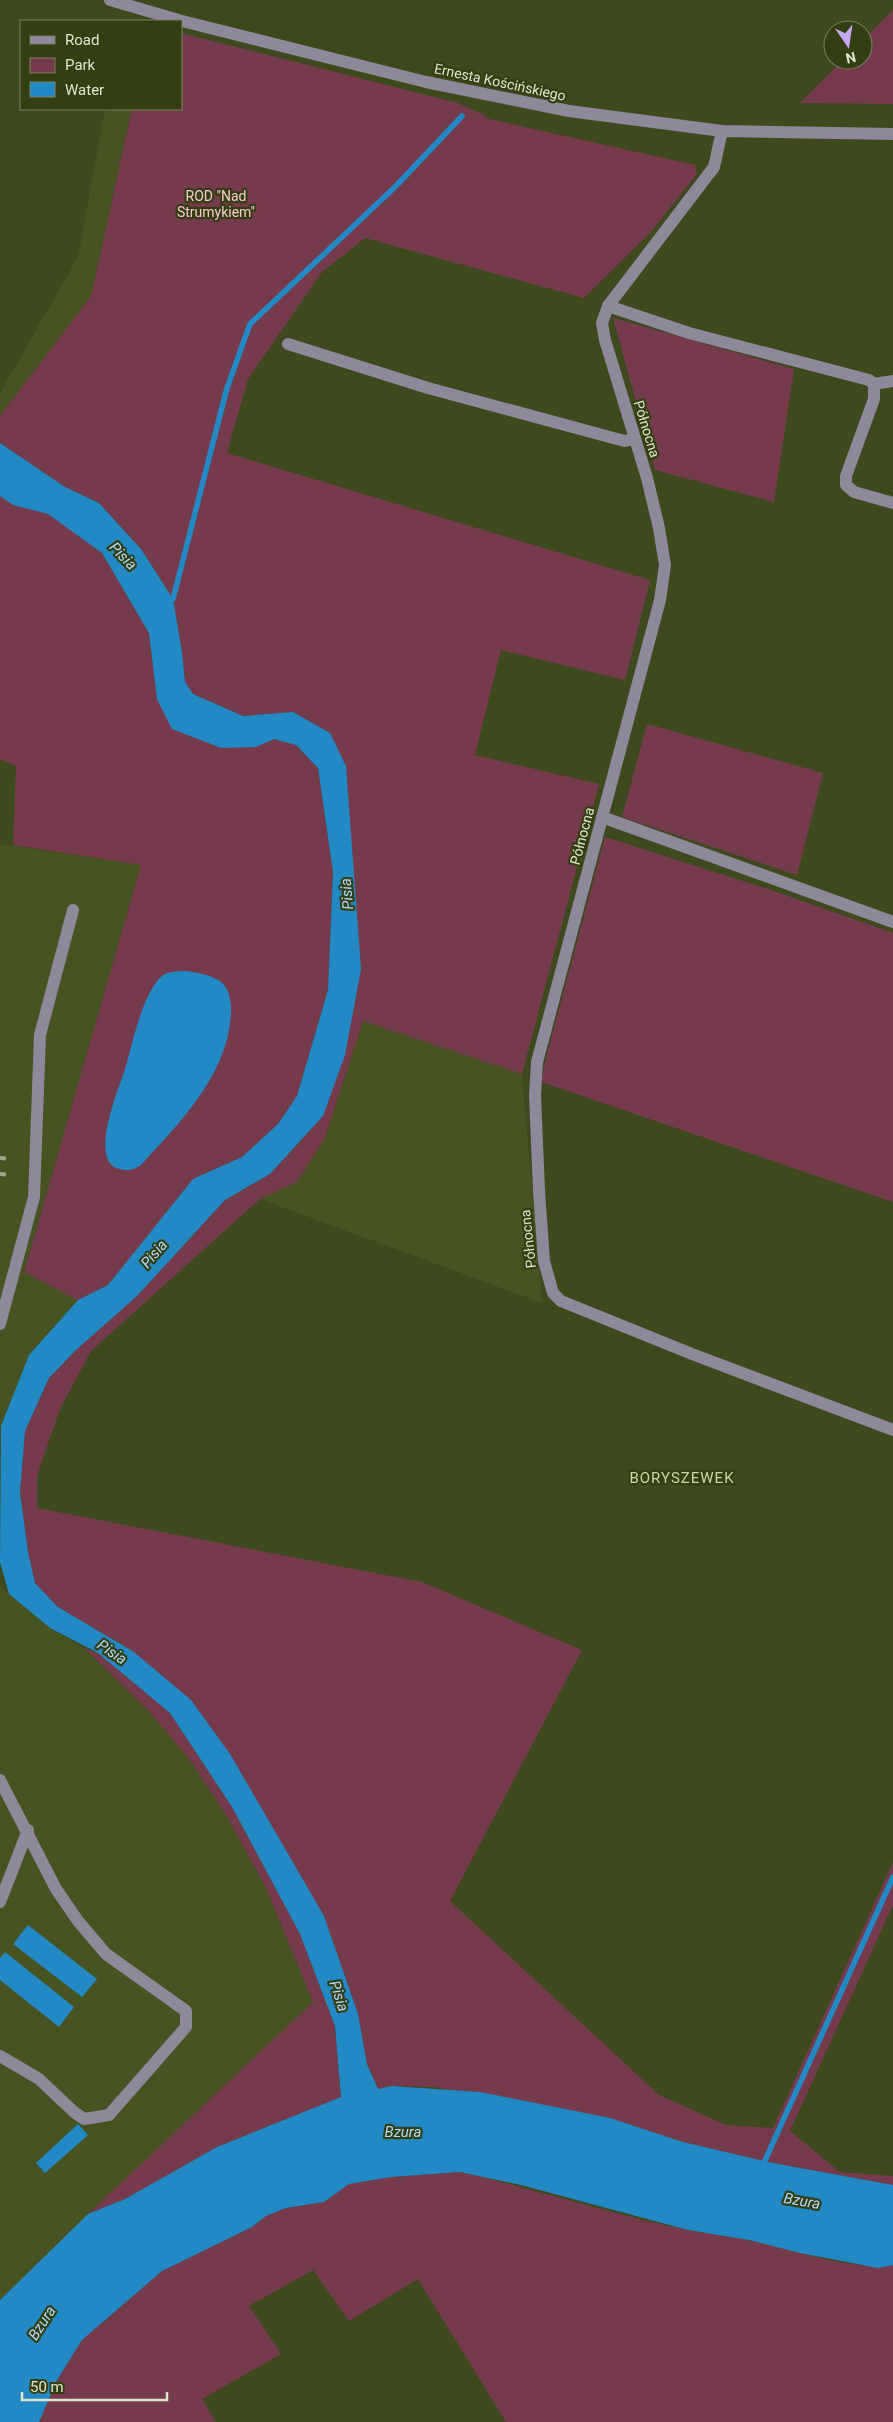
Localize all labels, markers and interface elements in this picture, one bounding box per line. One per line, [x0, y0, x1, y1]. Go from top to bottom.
legend [20, 20, 182, 110]
north arrow [823, 20, 873, 70]
text: Road [65, 31, 99, 49]
text: N [844, 49, 858, 67]
text: Park [65, 56, 96, 74]
street label: Ernesta Kościńskiego [433, 60, 567, 104]
text: Water [65, 81, 104, 99]
park label: ROD "Nad Strumykiem" [177, 188, 255, 220]
street label: Północna [631, 398, 663, 460]
water label: Pisia [106, 538, 141, 574]
street label: Północna [567, 805, 597, 867]
water label: Pisia [337, 877, 357, 911]
street label: Północna [517, 1209, 539, 1269]
water label: Pisia [137, 1236, 171, 1272]
district label: BORYSZEWEK [629, 1469, 735, 1487]
water label: Pisia [94, 1636, 130, 1668]
water label: Pisia [326, 1978, 352, 2014]
water label: Bzura [385, 2123, 422, 2141]
water label: Bzura [782, 2189, 822, 2213]
water label: Bzura [24, 2303, 60, 2343]
scale bar [22, 2370, 168, 2402]
text: 50 m [30, 2378, 64, 2396]

